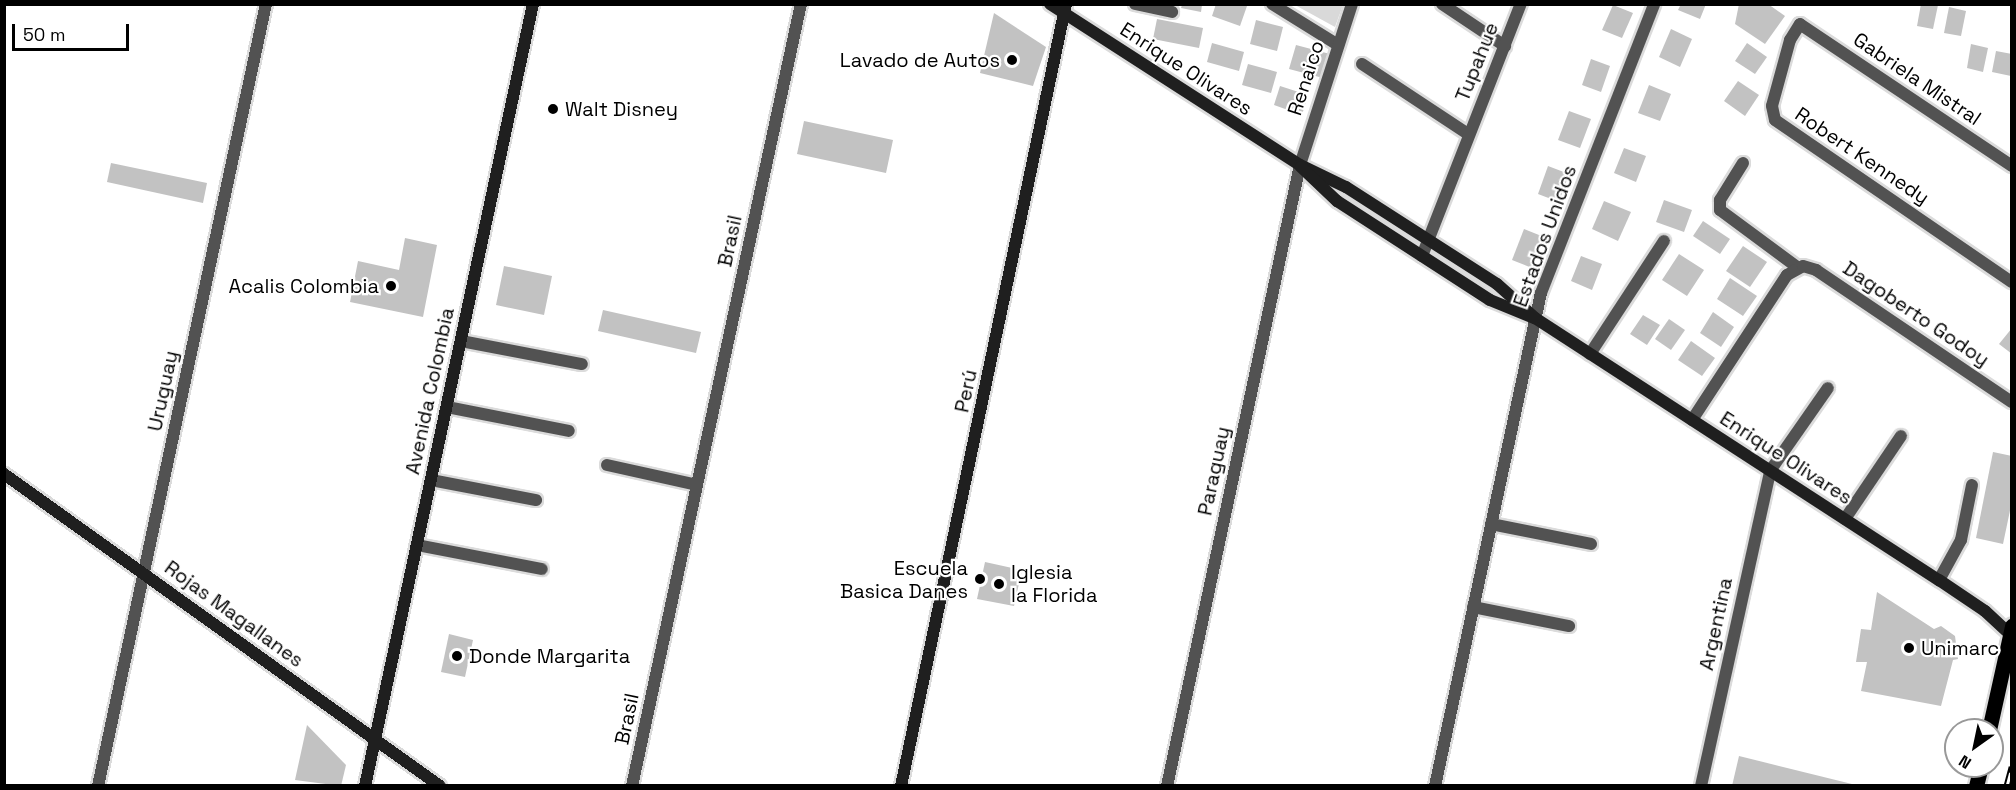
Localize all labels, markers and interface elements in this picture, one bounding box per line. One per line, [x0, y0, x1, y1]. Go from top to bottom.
scale bar [15, 12, 132, 50]
street label: Enrique Olivares [1115, 17, 1257, 121]
street label: Tupahue [1450, 19, 1504, 105]
text: 50 m [23, 23, 65, 46]
street label: Gabriela Mistral [1849, 27, 1985, 131]
street label: Renaico [1283, 37, 1329, 119]
place label: Lavado de Autos [840, 48, 1000, 72]
marker: Lavado de Autos [1005, 53, 1019, 67]
place label: Walt Disney [565, 97, 678, 121]
marker: Walt Disney [546, 102, 560, 116]
street label: Robert Kennedy [1790, 102, 1934, 210]
street label: Estados Unidos [1508, 162, 1582, 310]
street label: Brasil [713, 213, 747, 269]
street label: Dagoberto Godoy [1838, 256, 1994, 372]
place label: Acalis Colombia [229, 274, 379, 298]
marker: Acalis Colombia [384, 279, 398, 293]
street label: Avenida Colombia [401, 305, 459, 477]
street label: Uruguay [143, 349, 183, 433]
street label: Perú [950, 367, 982, 415]
street label: Enrique Olivares [1715, 406, 1857, 510]
street label: Paraguay [1193, 424, 1235, 518]
street label: Rojas Magallanes [160, 556, 308, 672]
place label: Escuela Basica Danes [840, 556, 968, 603]
place label: Iglesia la Florida [1011, 560, 1097, 607]
marker: Escuela Basica Danes [973, 572, 987, 586]
street label: Argentina [1694, 575, 1738, 673]
marker: Iglesia la Florida [992, 577, 1006, 591]
place label: Unimarc [1921, 636, 1999, 660]
marker: Unimarc [1902, 641, 1916, 655]
place label: Donde Margarita [469, 644, 630, 668]
marker: Donde Margarita [450, 649, 464, 663]
street label: Brasil [610, 691, 644, 747]
north arrow [1944, 718, 2004, 778]
text: N [1955, 750, 1975, 774]

